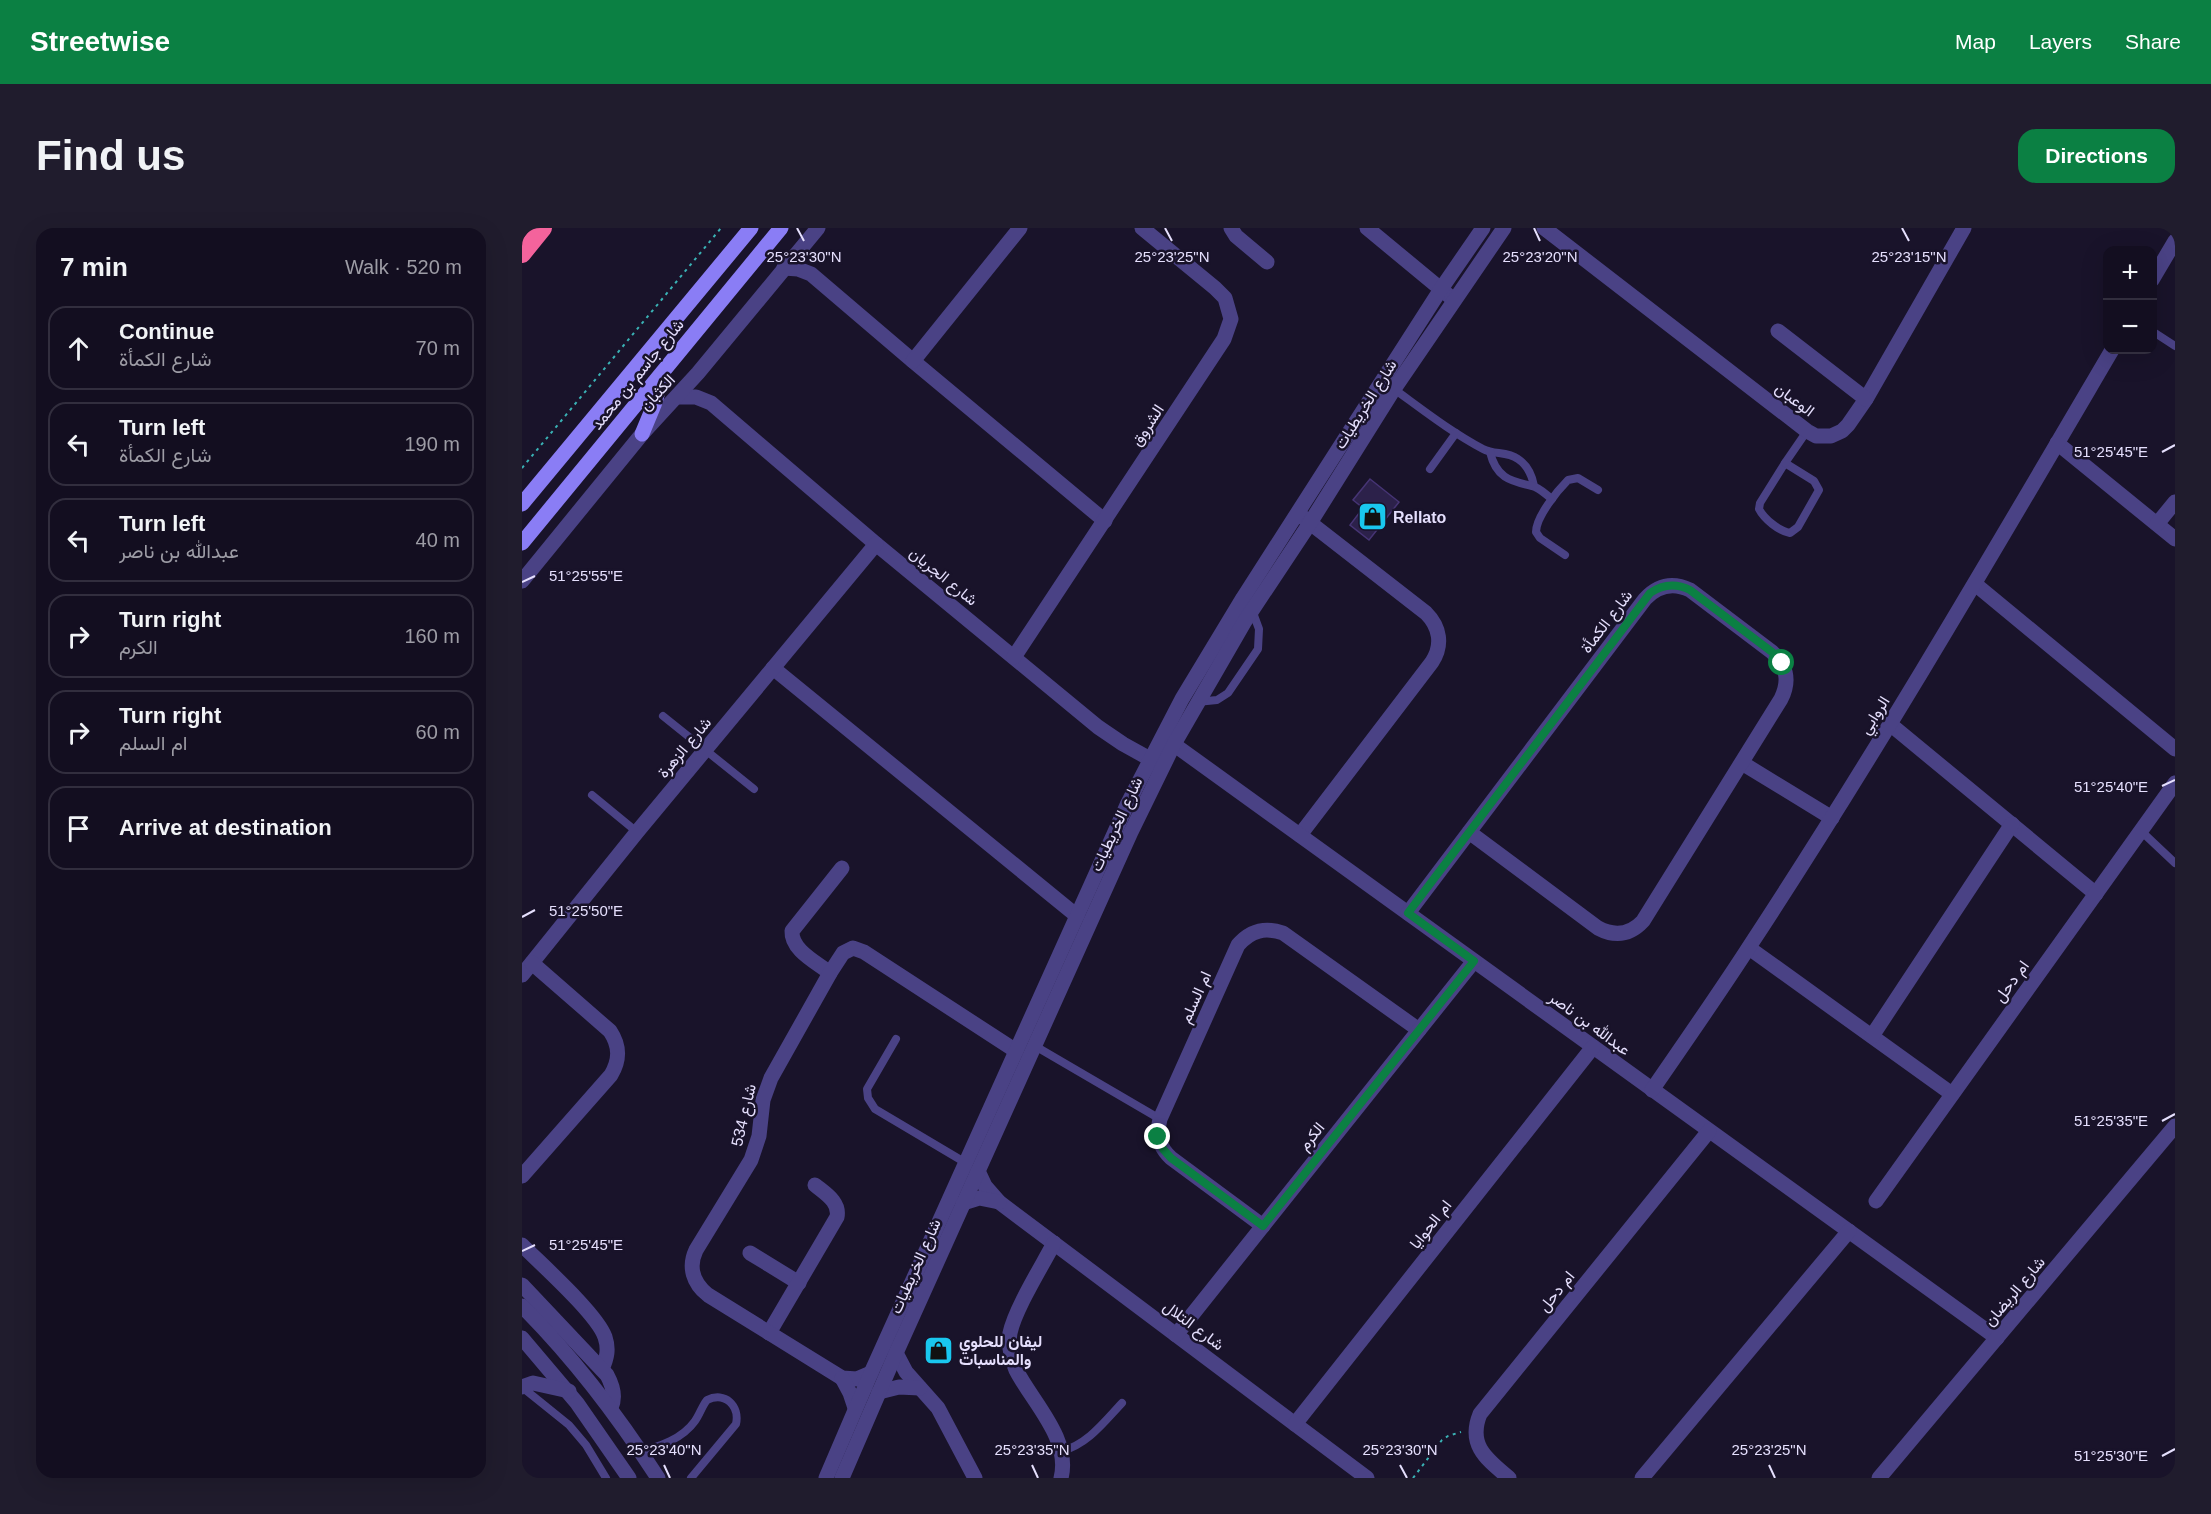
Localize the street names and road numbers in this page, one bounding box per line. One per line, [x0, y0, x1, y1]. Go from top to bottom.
street label: شارع جاسم بن محمد [588, 316, 689, 435]
street label: شارع الخريطيات [1331, 357, 1402, 454]
street label: الكثبان [637, 371, 679, 414]
street label: الوعبان [1771, 379, 1818, 421]
street label: الشروق [1128, 401, 1169, 450]
street label: شارع الجريان [905, 544, 981, 611]
street label: شارع الكمأة [1577, 587, 1638, 658]
street label: الروابي [1856, 693, 1897, 740]
street label: شارع الزهرة [654, 714, 717, 783]
street label: شارع الخريطيات [1087, 774, 1148, 875]
street label: ام دحل [1991, 957, 2034, 1006]
street label: ام السلم [1177, 969, 1216, 1026]
street label: عبدالله بن ناصر [1544, 987, 1634, 1060]
street label: شارع 534 [728, 1082, 762, 1149]
street label: الكرم [1295, 1119, 1329, 1155]
street label: ام الحوايا [1406, 1197, 1456, 1253]
street label: شارع الخريطيات [887, 1216, 947, 1317]
street label: شارع الريضان [1981, 1253, 2050, 1331]
street label: ام دحل [1535, 1268, 1579, 1316]
street label: شارع التلال [1158, 1297, 1227, 1356]

